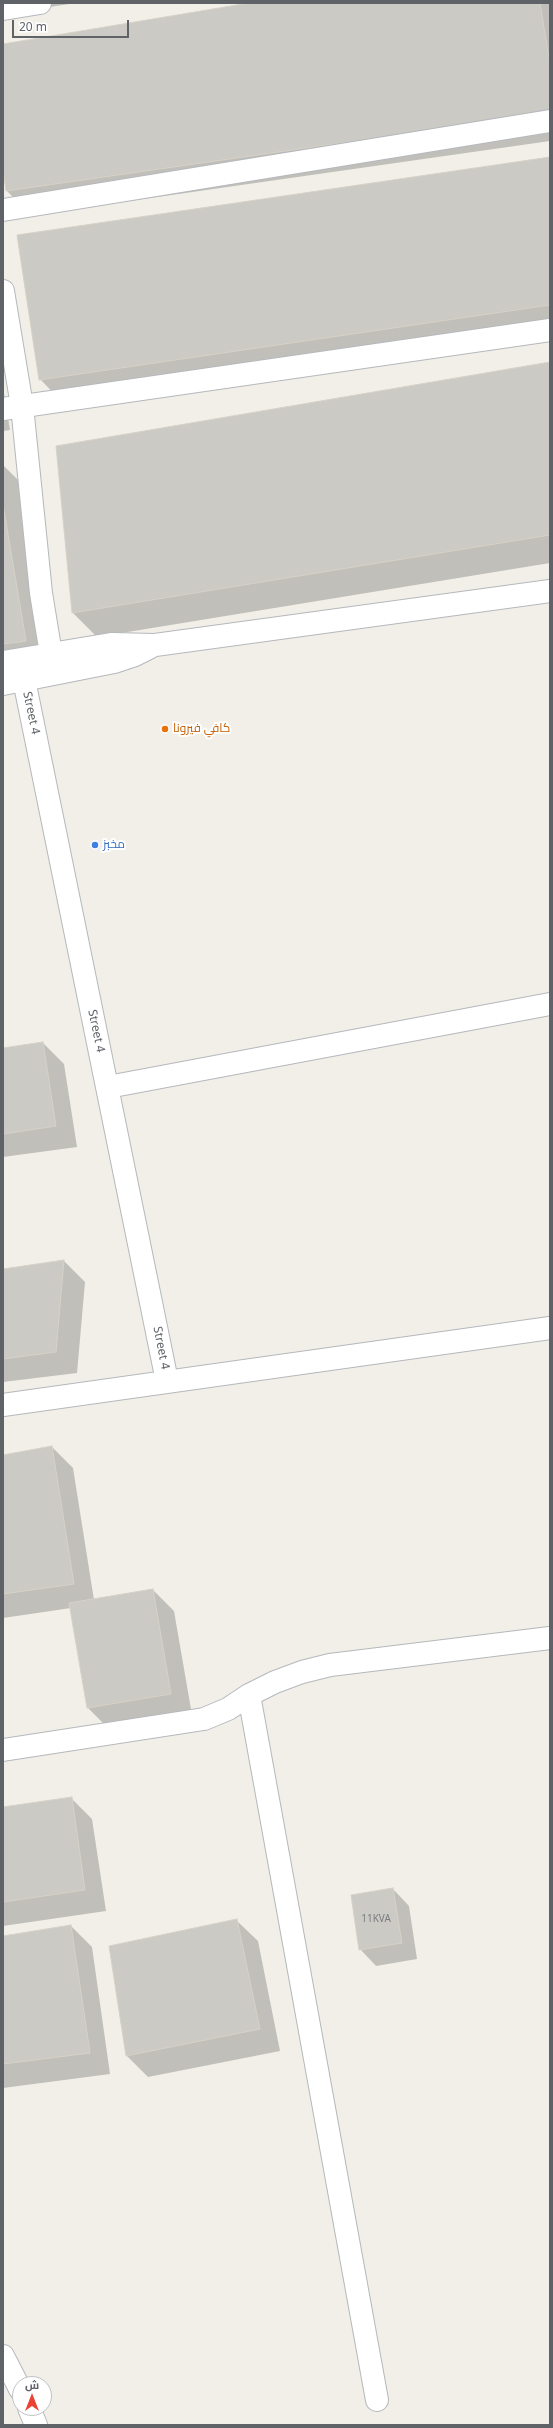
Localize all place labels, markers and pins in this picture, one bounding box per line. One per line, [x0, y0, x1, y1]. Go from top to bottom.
place label: كافي فيرونا [173, 722, 230, 736]
marker: كافي فيرونا [160, 724, 170, 734]
place label: مخبز [103, 838, 125, 852]
marker: مخبز [90, 840, 100, 850]

